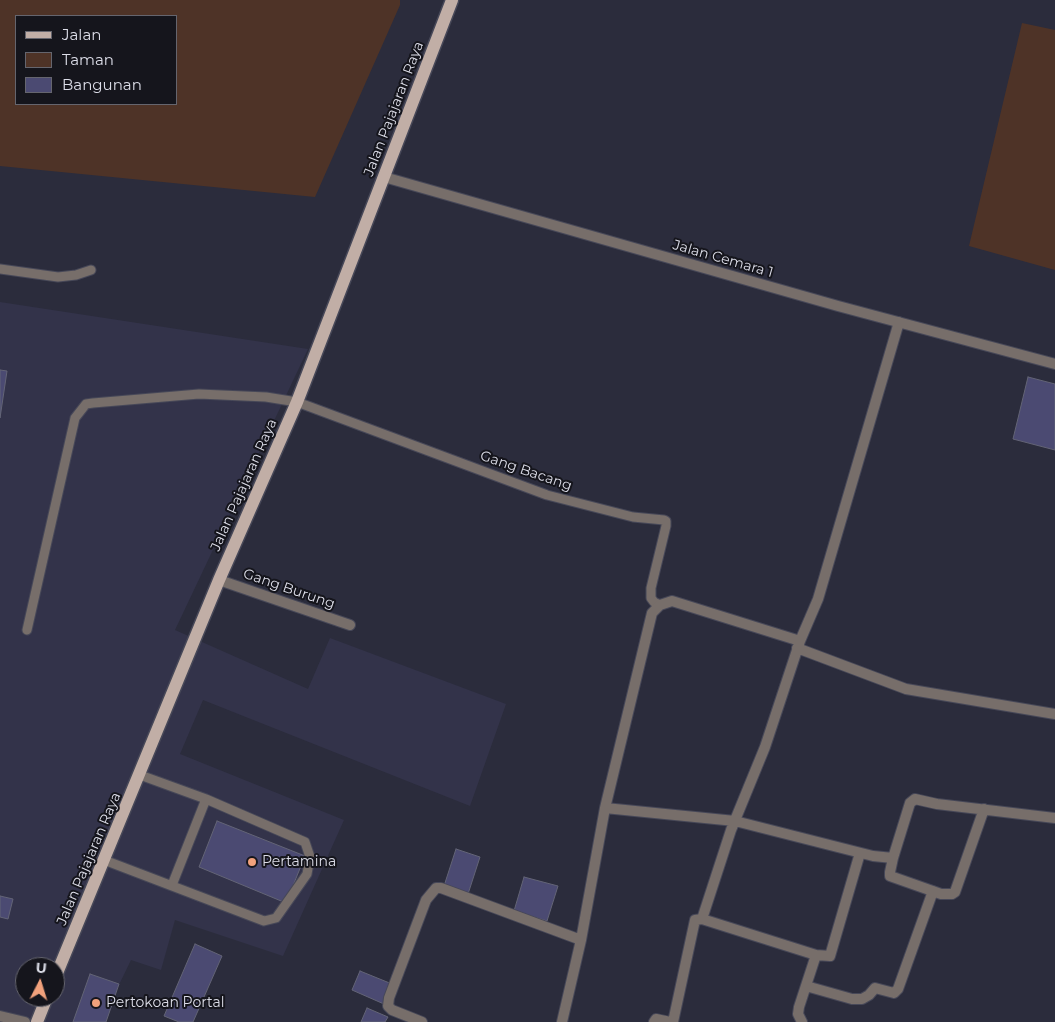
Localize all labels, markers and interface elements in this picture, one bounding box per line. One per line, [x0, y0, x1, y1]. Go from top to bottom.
legend [15, 15, 178, 105]
text: Jalan [62, 25, 101, 44]
street label: Jalan Pajajaran Raya [361, 39, 427, 179]
text: Taman [62, 50, 114, 69]
text: Bangunan [62, 75, 142, 94]
street label: Jalan Cemara 1 [671, 237, 775, 281]
street label: Jalan Pajajaran Raya [207, 416, 281, 554]
street label: Gang Bacang [478, 447, 574, 495]
street label: Gang Burung [241, 565, 337, 613]
street label: Jalan Pajajaran Raya [53, 790, 125, 928]
place label: Pertamina [262, 854, 336, 870]
marker: Pertamina [246, 856, 258, 868]
north arrow [15, 957, 65, 1007]
text: U [35, 959, 47, 977]
place label: Pertokoan Portal [106, 995, 224, 1011]
marker: Pertokoan Portal [90, 997, 102, 1009]

